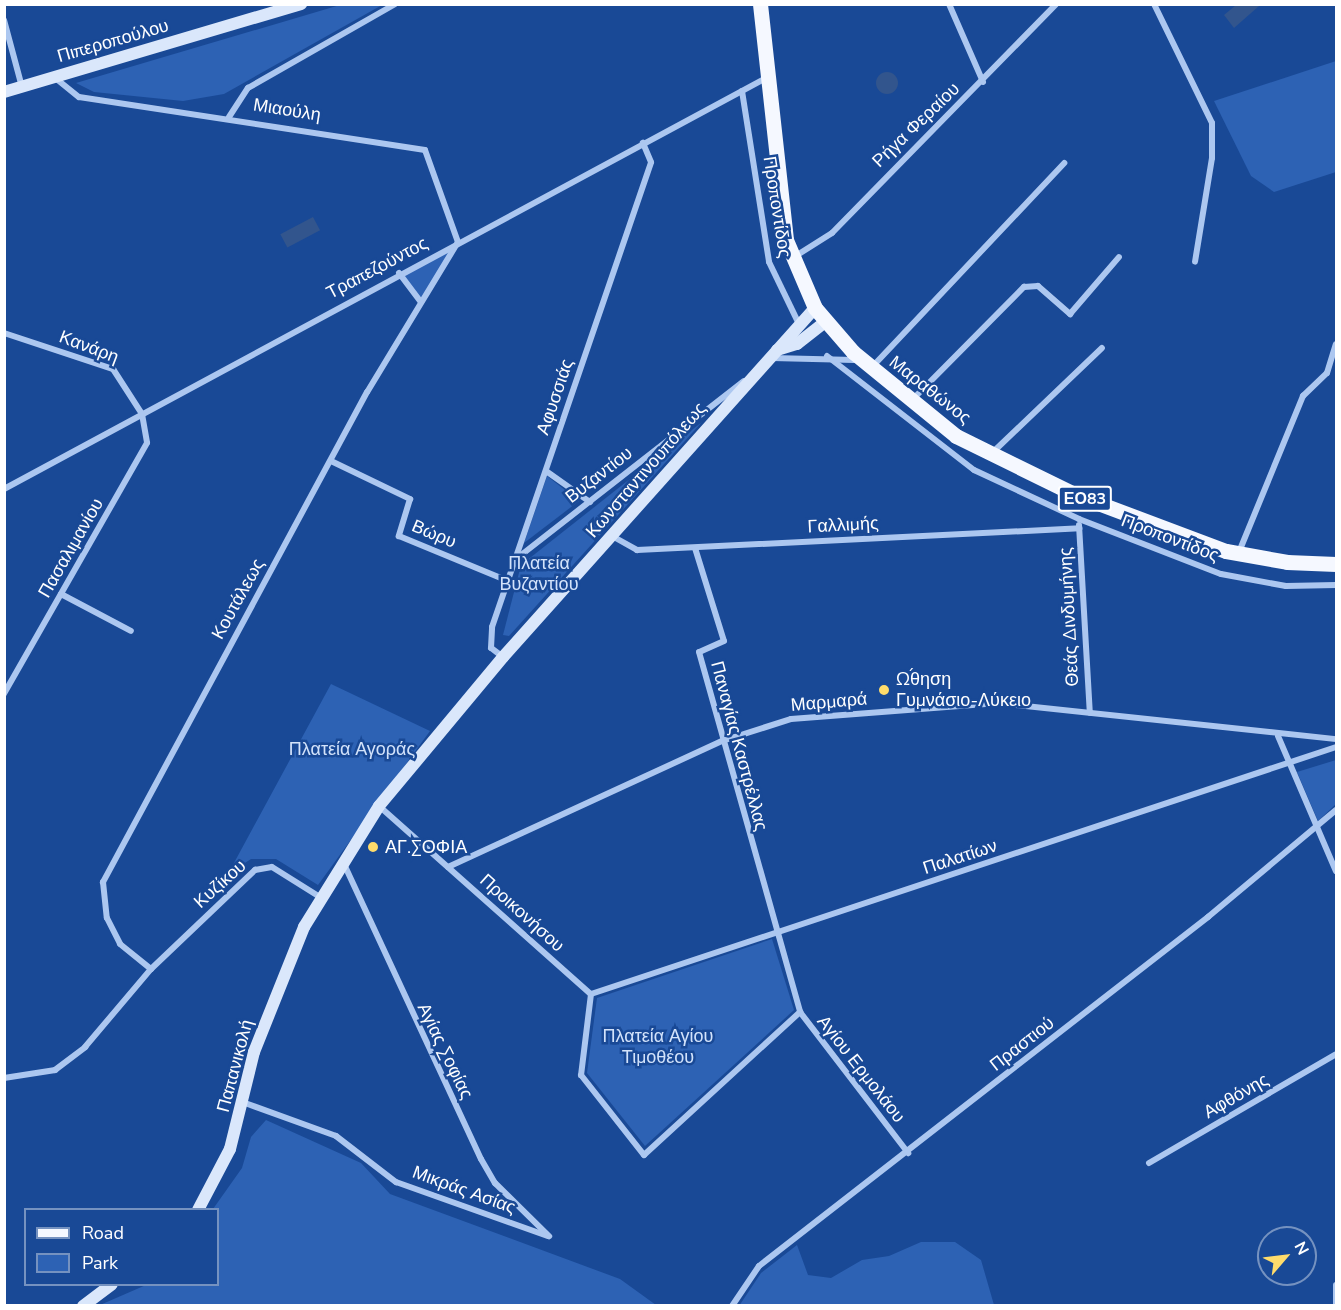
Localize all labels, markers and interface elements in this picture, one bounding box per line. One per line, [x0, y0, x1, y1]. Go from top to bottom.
street label: Πιπεροπούλου [55, 15, 171, 67]
street label: Ρήγα Φεραίου [868, 78, 964, 172]
street label: Μιαούλη [252, 94, 322, 126]
street label: Προποντίδος [758, 155, 796, 259]
street label: Τραπεζούντος [323, 232, 431, 304]
street label: Κανάρη [56, 326, 122, 368]
street label: Μαραθώνος [885, 351, 975, 429]
street label: Αφυσσιάς [532, 356, 578, 438]
street label: Κωνσταντινουπόλεως [581, 398, 711, 542]
street label: Βυζαντίου [561, 442, 637, 508]
road number: ΕΟ83 [1056, 486, 1114, 512]
street label: Πασαλιμανίου [34, 494, 108, 602]
street label: Προποντίδος [1118, 510, 1222, 566]
street label: Γαλλιμής [807, 512, 879, 538]
street label: Βώρυ [409, 515, 459, 553]
street label: Θεάς Δινδυμήνης [1055, 547, 1083, 687]
park label: Πλατεία Βυζαντίου [500, 553, 578, 596]
street label: Κουτάλεως [207, 555, 269, 643]
street label: Παναγίας Καστρέλλας [706, 659, 772, 833]
place label: Ώθηση Γυμνάσιο-Λύκειο [896, 669, 1031, 712]
marker: Ώθηση Γυμνάσιο-Λύκειο [877, 683, 891, 697]
street label: Μαρμαρά [790, 688, 868, 716]
park label: Πλατεία Αγοράς [289, 738, 415, 760]
street label: Παλατίων [920, 835, 1000, 879]
place label: ΑΓ.ΣΟΦΙΑ [385, 836, 467, 858]
marker: ΑΓ.ΣΟΦΙΑ [366, 840, 380, 854]
street label: Κυζίκου [190, 855, 250, 913]
street label: Προικονήσου [475, 870, 569, 956]
street label: Αγίας Σοφίας [413, 1000, 477, 1102]
street label: Αγίου Ερμολάου [812, 1011, 910, 1127]
street label: Πραστιού [986, 1012, 1058, 1076]
street label: Παπανικολή [212, 1017, 258, 1115]
park label: Πλατεία Αγίου Τιμοθέου [603, 1026, 713, 1068]
street label: Αφθόνης [1200, 1069, 1272, 1123]
street label: Μικράς Ασίας [409, 1161, 519, 1219]
legend [24, 1208, 219, 1286]
text: Road [82, 1221, 124, 1245]
north arrow [1257, 1226, 1317, 1286]
text: N [1289, 1238, 1314, 1259]
text: Park [82, 1251, 118, 1275]

